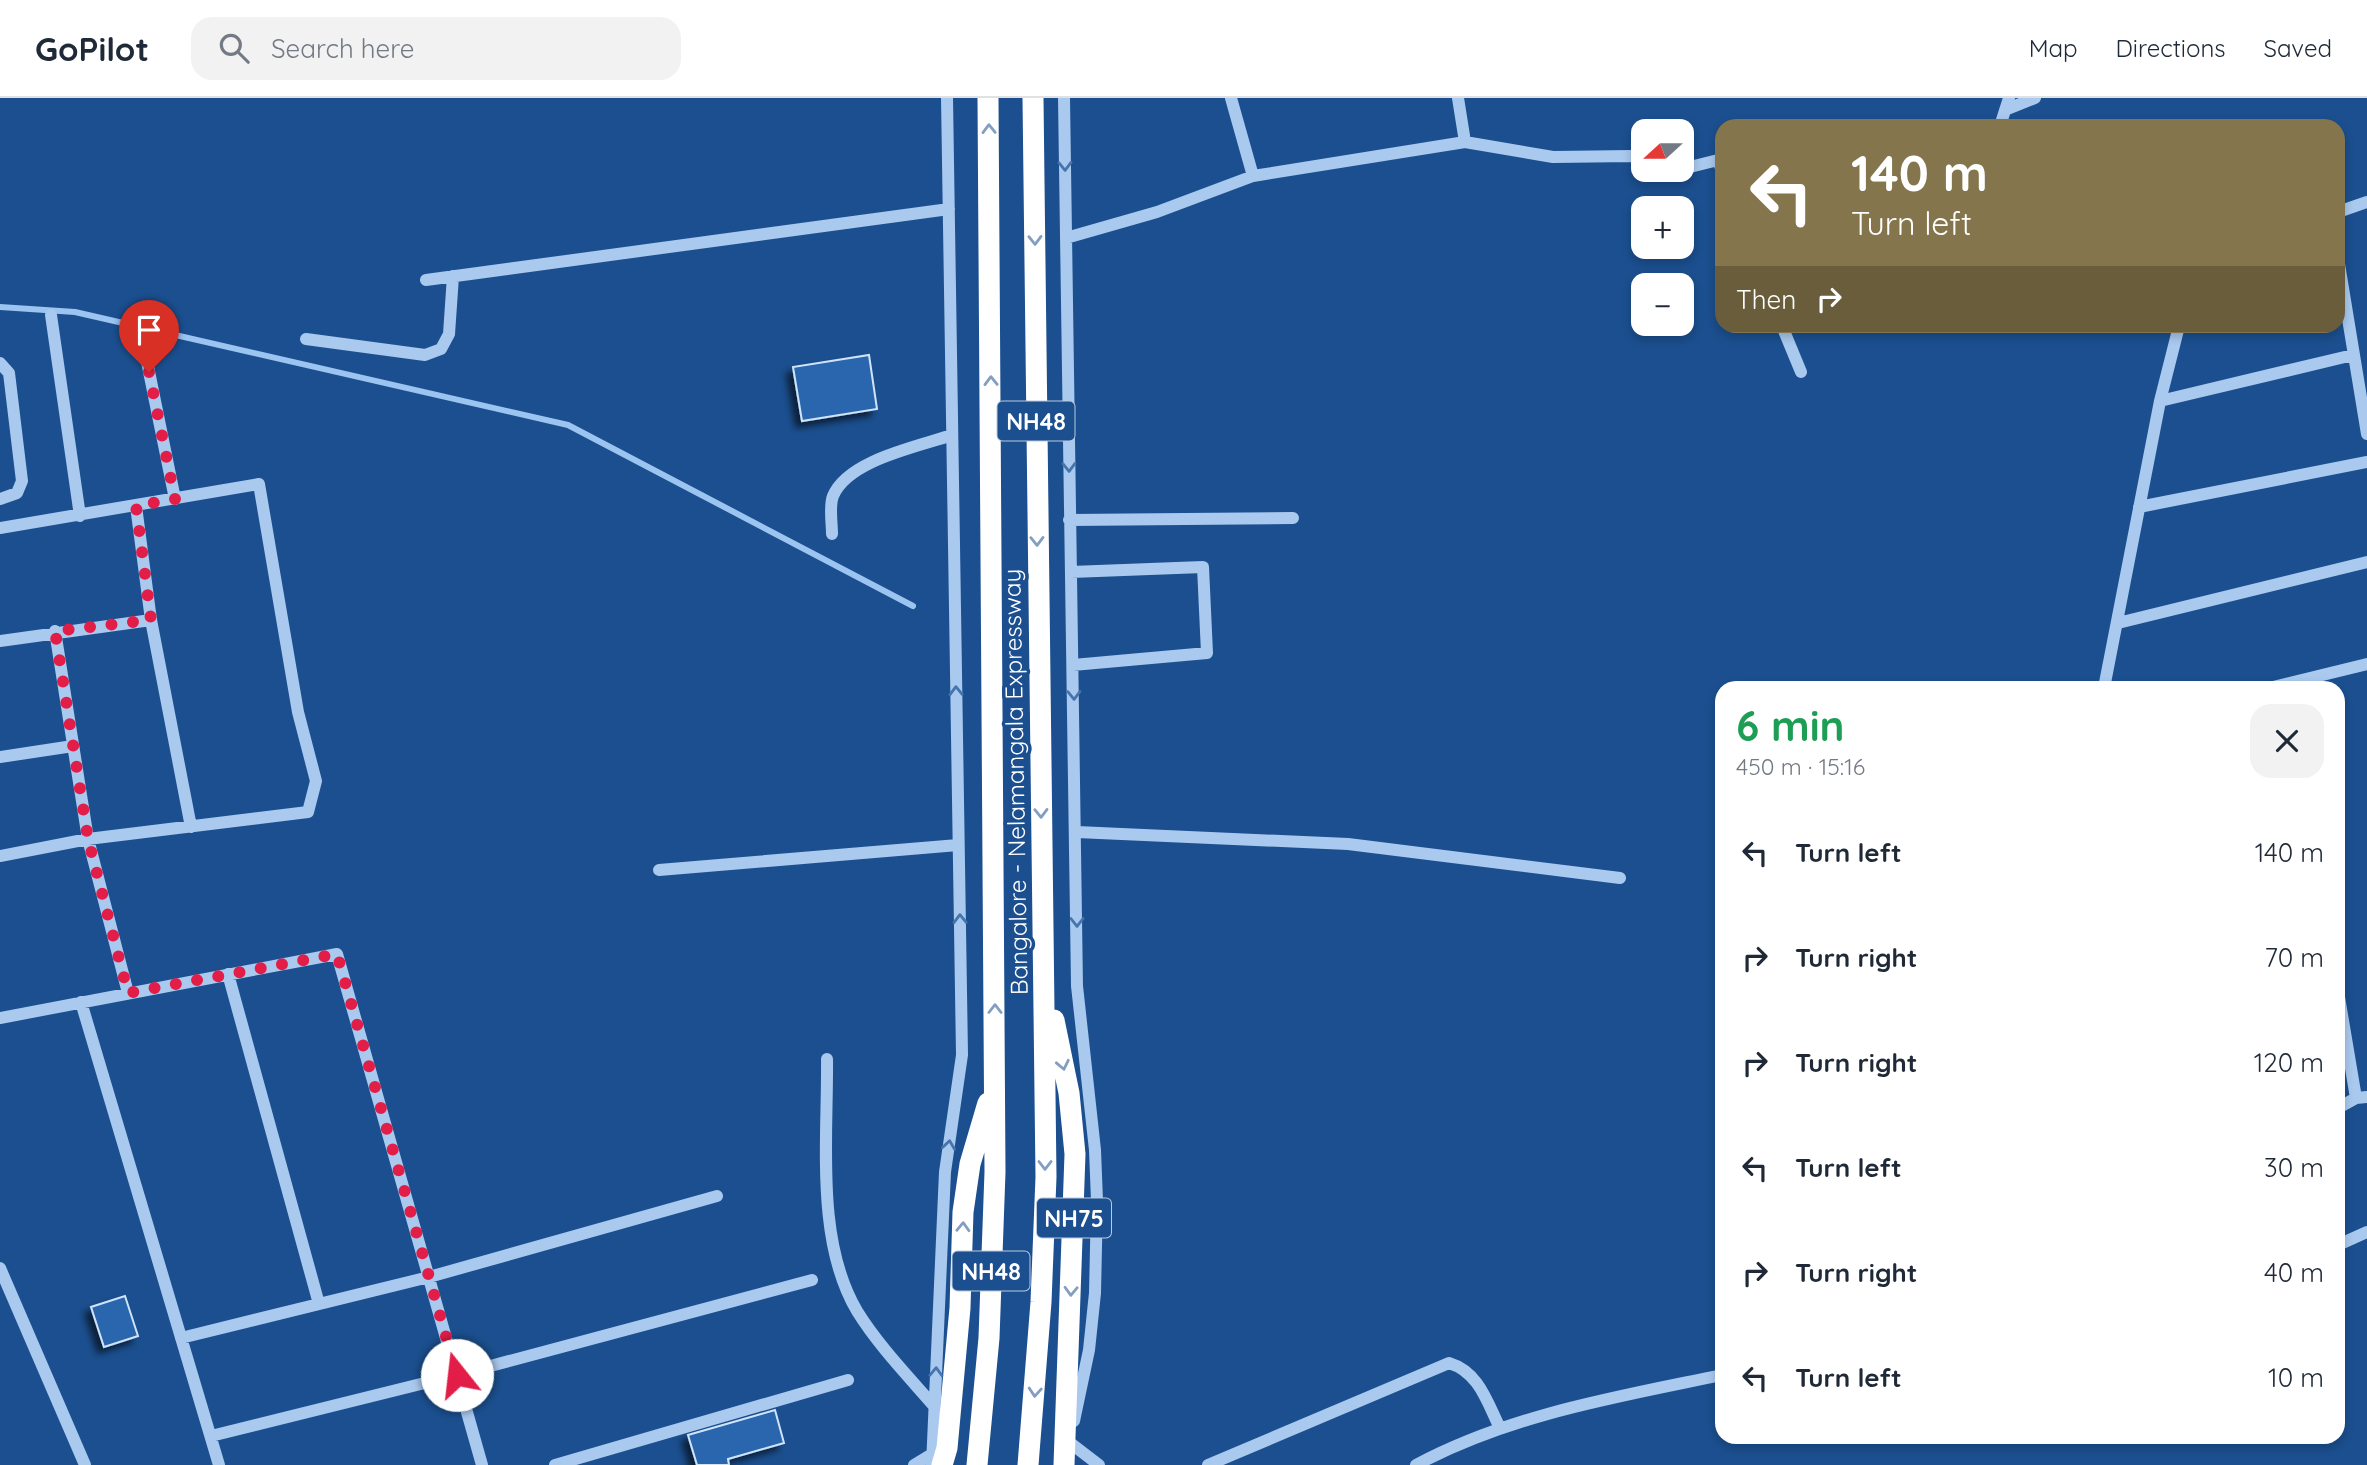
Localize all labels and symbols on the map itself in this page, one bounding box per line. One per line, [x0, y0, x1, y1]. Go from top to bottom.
north arrow [1631, 119, 1694, 182]
one-way arrow [981, 123, 996, 134]
one-way arrow [1057, 161, 1073, 172]
one-way arrow [1027, 234, 1042, 245]
pin [119, 300, 179, 372]
one-way arrow [983, 375, 999, 386]
road number: NH48 [998, 402, 1074, 440]
one-way arrow [1061, 462, 1077, 473]
one-way arrow [1029, 536, 1045, 546]
street label: Bangalore - Nelamangala Expressway [996, 569, 1034, 995]
one-way arrow [948, 685, 964, 696]
one-way arrow [1066, 689, 1081, 700]
one-way arrow [1033, 807, 1048, 818]
one-way arrow [952, 913, 967, 924]
one-way arrow [1069, 917, 1085, 928]
one-way arrow [987, 1003, 1003, 1014]
one-way arrow [1054, 1059, 1069, 1071]
one-way arrow [941, 1139, 956, 1151]
one-way arrow [1038, 1159, 1053, 1170]
road number: NH75 [1037, 1198, 1111, 1238]
one-way arrow [955, 1221, 970, 1232]
road number: NH48 [953, 1252, 1030, 1290]
one-way arrow [1064, 1286, 1079, 1297]
position arrow [420, 1338, 494, 1412]
one-way arrow [928, 1367, 943, 1378]
one-way arrow [1028, 1387, 1043, 1398]

